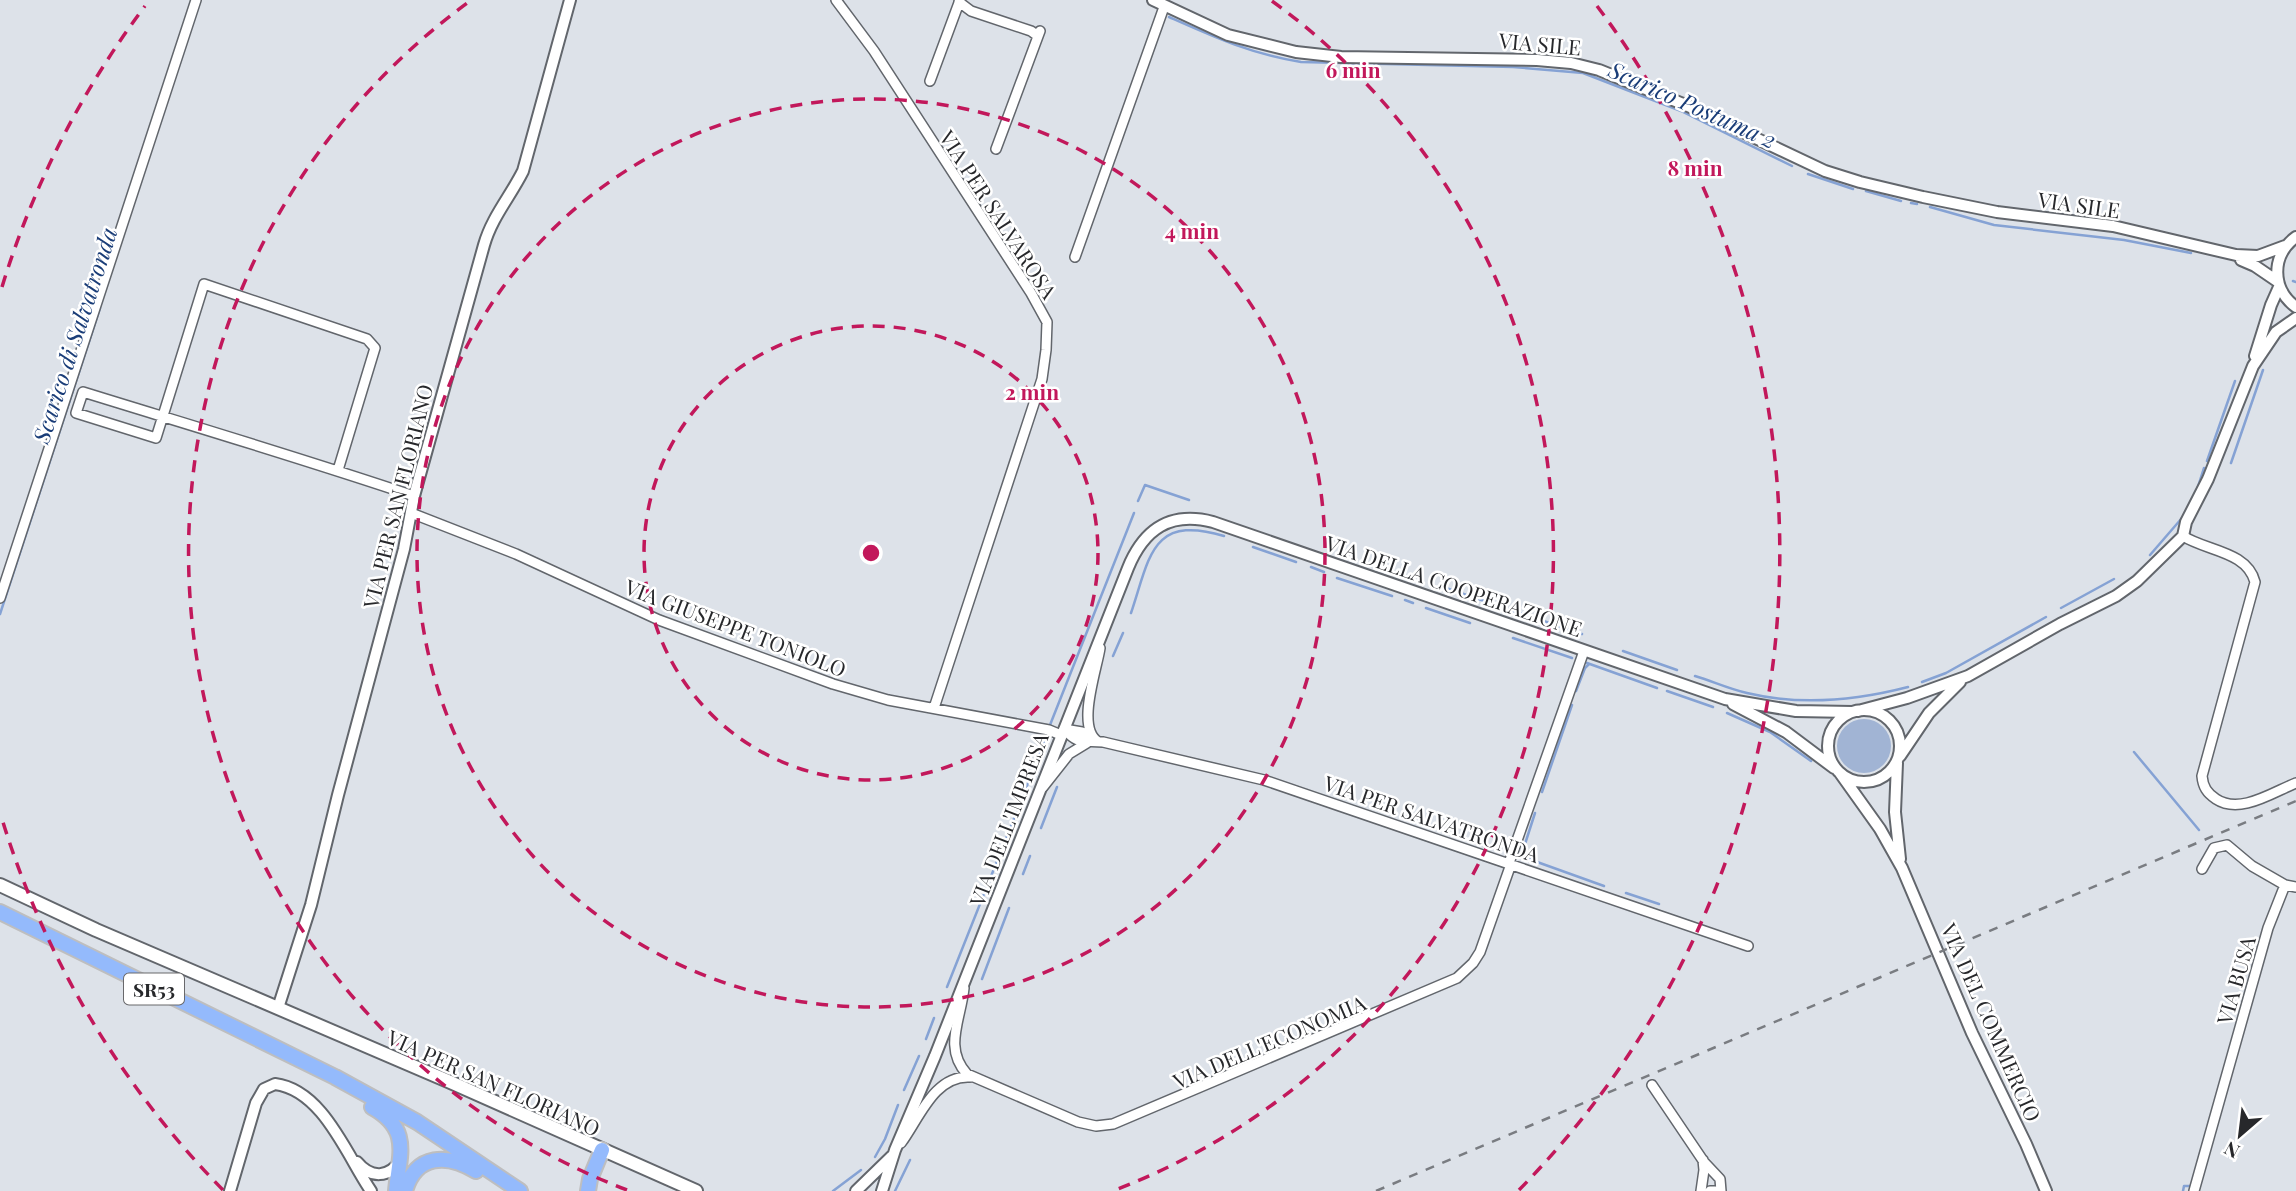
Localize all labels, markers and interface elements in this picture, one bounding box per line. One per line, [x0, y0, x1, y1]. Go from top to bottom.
street label: VIA SILE [1497, 25, 1582, 61]
water label: Scarico Postuma 2 [1603, 53, 1782, 155]
text: 6 min [1325, 55, 1381, 83]
street label: VIA PER SALVAROSA [933, 124, 1064, 304]
text: 8 min [1667, 153, 1723, 181]
street label: VIA SILE [2035, 184, 2122, 224]
text: 4 min [1165, 216, 1219, 244]
water label: Scarico di Salvatronda [24, 223, 124, 448]
text: 2 min [1005, 377, 1059, 405]
street label: VIA PER SAN FLORIANO [355, 381, 438, 612]
street label: VIA DELLA COOPERAZIONE [1321, 528, 1586, 642]
centre of rings [859, 541, 883, 565]
street label: VIA GIUSEPPE TONIOLO [620, 572, 851, 682]
street label: VIA DELL'IMPRESA [962, 727, 1054, 911]
street label: VIA PER SALVATRONDA [1320, 768, 1544, 868]
street label: VIA DEL COMMERCIO [1935, 918, 2048, 1125]
street label: VIA BUSA [2209, 932, 2261, 1028]
road number: SR53 [124, 973, 184, 1004]
street label: VIA DELL'ECONOMIA [1168, 987, 1370, 1095]
street label: VIA PER SAN FLORIANO [382, 1022, 605, 1142]
north arrow [2205, 1100, 2275, 1170]
text: N [2219, 1136, 2244, 1166]

